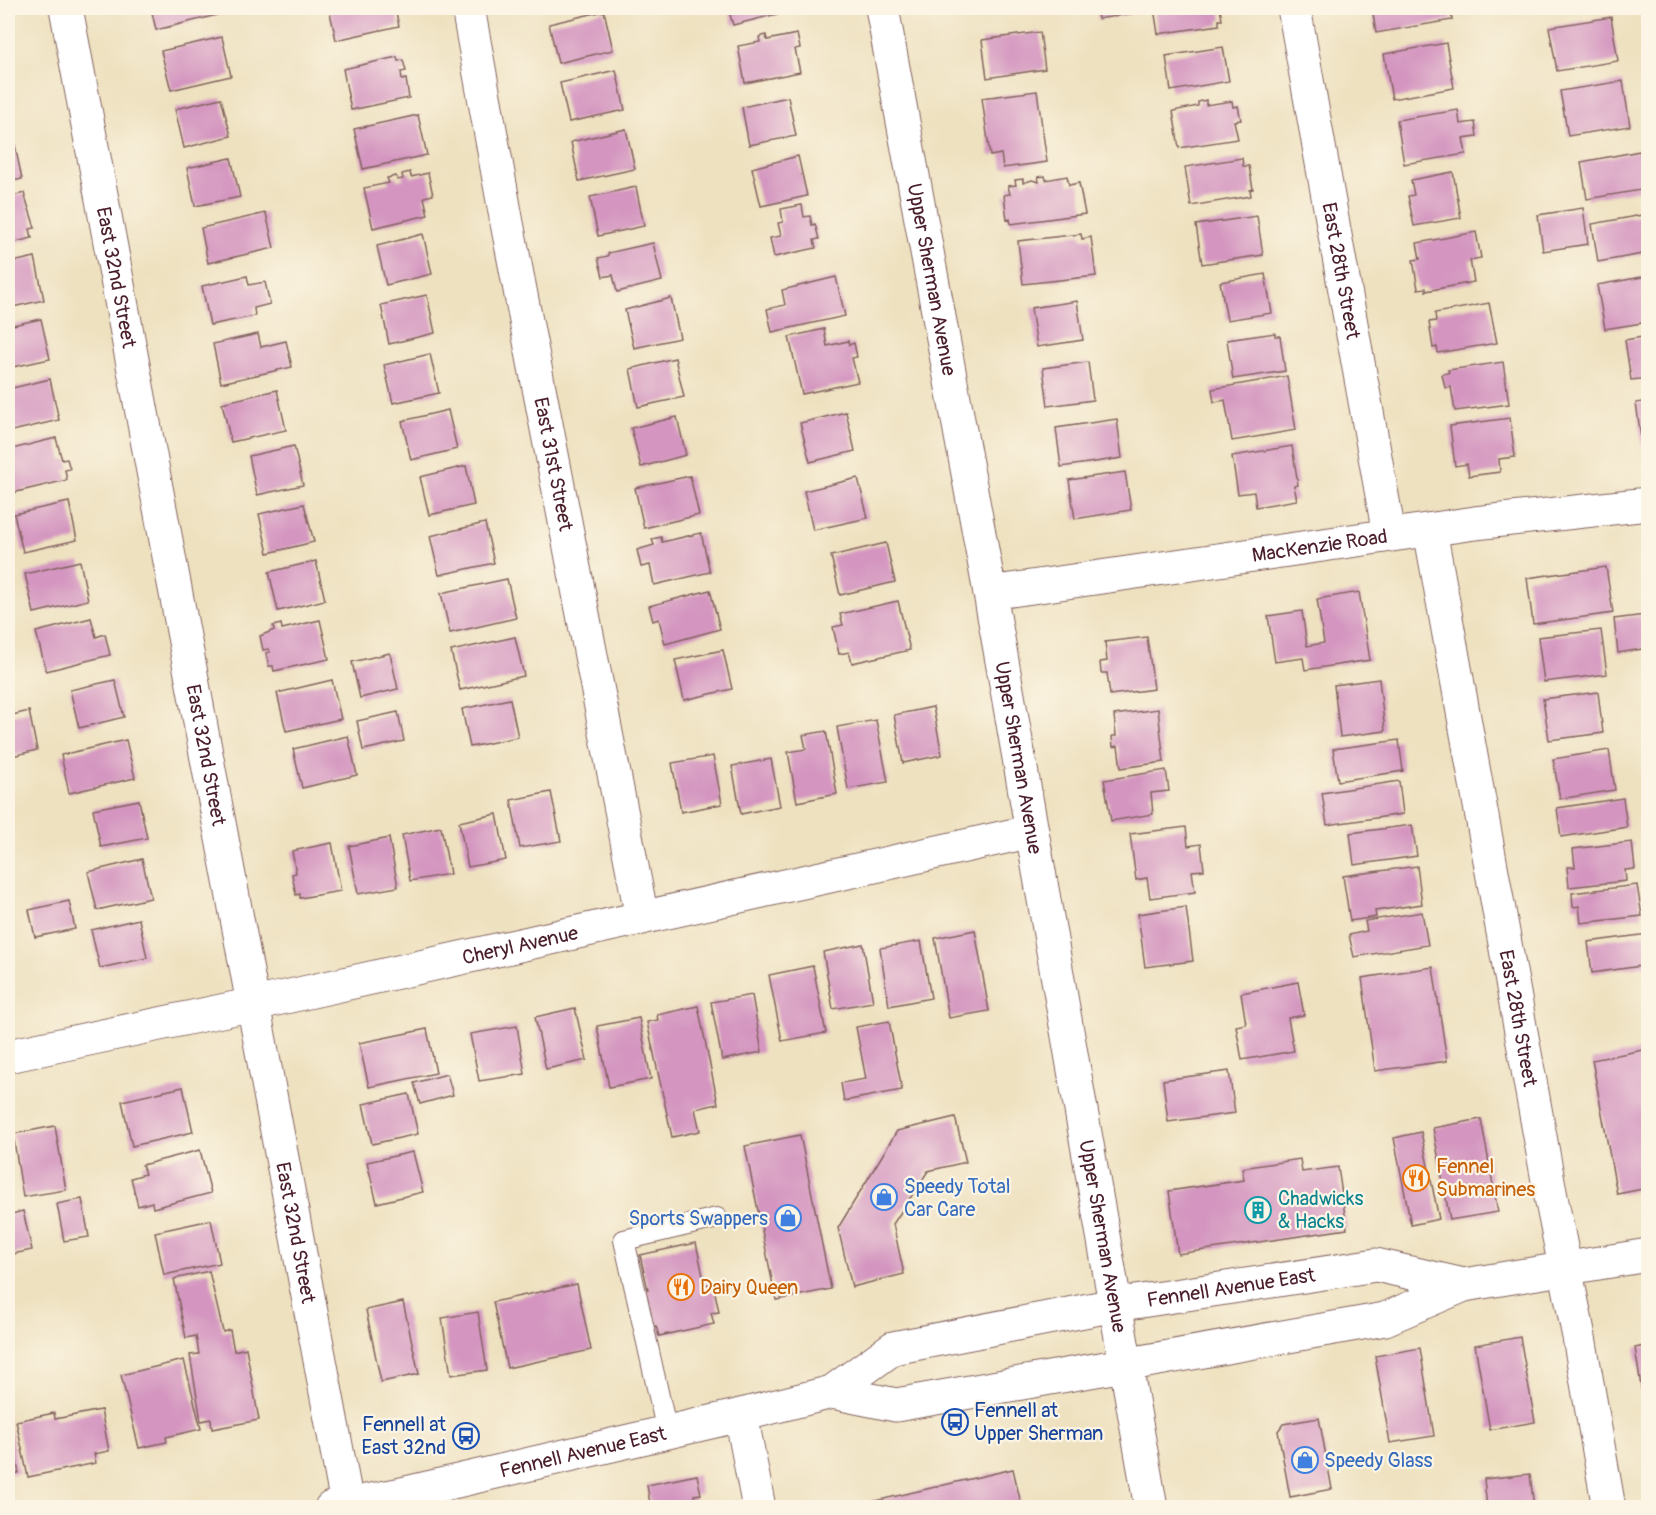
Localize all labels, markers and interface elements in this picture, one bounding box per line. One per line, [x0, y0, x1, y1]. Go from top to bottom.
street label: Upper Sherman Avenue [902, 181, 962, 378]
street label: East 28th Street [1317, 200, 1366, 342]
street label: East 32nd Street [91, 205, 142, 351]
street label: East 31st Street [529, 395, 579, 534]
street label: MacKenzie Road [1250, 523, 1389, 568]
street label: Upper Sherman Avenue [990, 659, 1048, 856]
street label: East 32nd Street [181, 682, 232, 829]
street label: Cheryl Avenue [460, 920, 580, 970]
street label: East 28th Street [1494, 948, 1543, 1089]
street label: Upper Sherman Avenue [1074, 1138, 1132, 1335]
place label: Fennel Submarines [1436, 1154, 1535, 1202]
street label: East 32nd Street [271, 1160, 322, 1306]
restaurant icon: Fennel Submarines [1401, 1163, 1431, 1193]
place label: Speedy Total Car Care [904, 1174, 1011, 1222]
shop icon: Speedy Total Car Care [869, 1182, 899, 1212]
place label: Chadwicks & Hacks [1278, 1186, 1363, 1234]
building icon: Chadwicks & Hacks [1243, 1195, 1273, 1225]
shop icon: Sports Swappers [773, 1203, 803, 1233]
place label: Sports Swappers [628, 1206, 768, 1231]
street label: Fennell Avenue East [1145, 1262, 1318, 1312]
restaurant icon: Dairy Queen [666, 1272, 696, 1302]
place label: Dairy Queen [700, 1275, 798, 1300]
place label: Fennell at Upper Sherman [974, 1398, 1103, 1446]
bus stop icon: Fennell at Upper Sherman [940, 1407, 970, 1437]
place label: Fennell at East 32nd [362, 1412, 447, 1460]
street label: Fennell Avenue East [497, 1420, 669, 1483]
bus stop icon: Fennell at East 32nd [451, 1421, 481, 1451]
shop icon: Speedy Glass [1290, 1445, 1320, 1475]
place label: Speedy Glass [1324, 1448, 1433, 1473]

